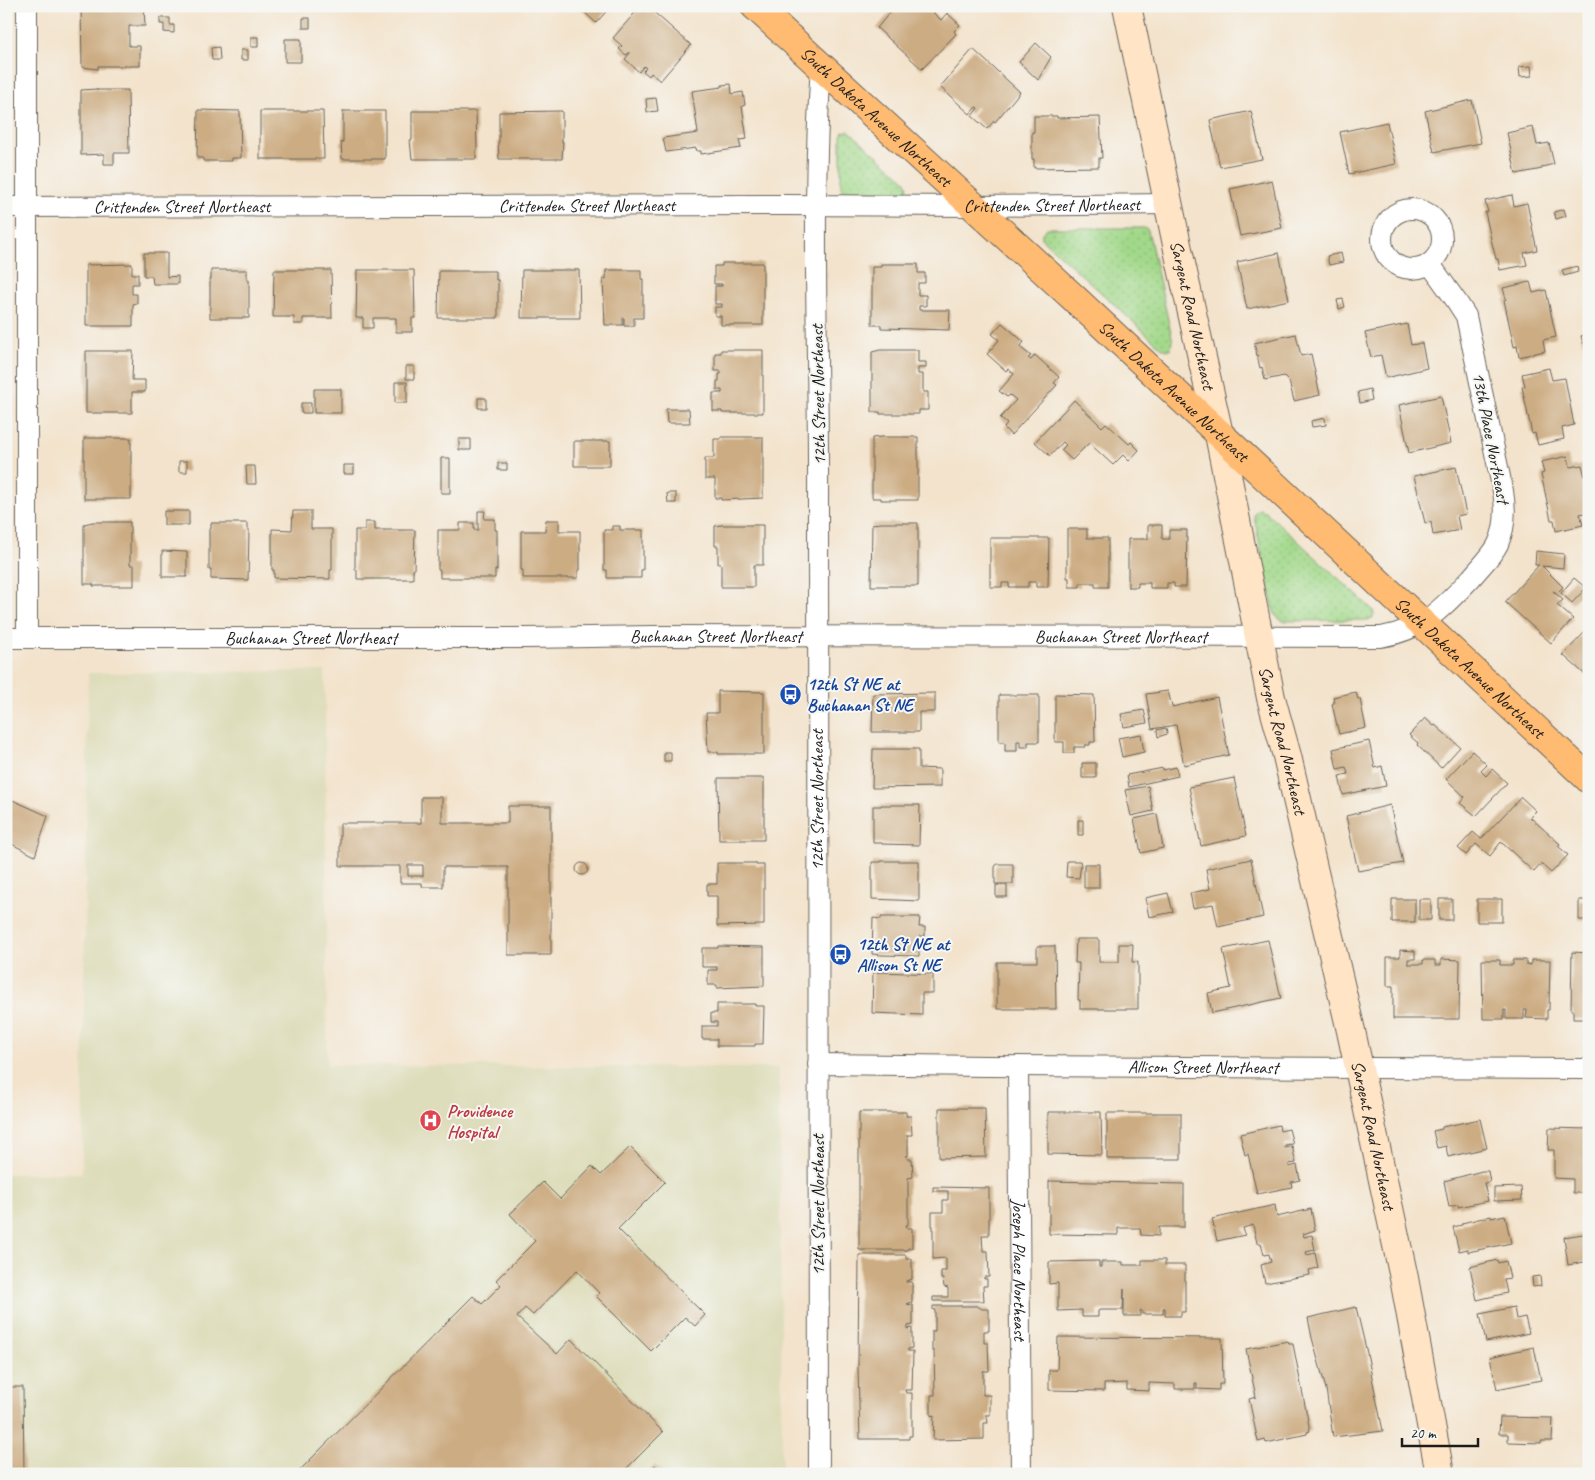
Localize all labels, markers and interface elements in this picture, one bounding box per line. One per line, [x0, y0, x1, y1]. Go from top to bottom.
street label: South Dakota Avenue Northeast [796, 42, 958, 193]
street label: Crittenden Street Northeast [964, 193, 1142, 217]
street label: Crittenden Street Northeast [499, 194, 677, 217]
street label: Crittenden Street Northeast [94, 195, 272, 218]
street label: Sargent Road Northeast [1165, 239, 1220, 394]
street label: South Dakota Avenue Northeast [1094, 316, 1255, 468]
street label: 12th Street Northeast [806, 322, 830, 466]
street label: 13th Place Northeast [1468, 371, 1515, 508]
street label: South Dakota Avenue Northeast [1390, 592, 1551, 744]
street label: Buchanan Street Northeast [630, 625, 805, 647]
street label: Buchanan Street Northeast [1035, 626, 1210, 648]
street label: Buchanan Street Northeast [225, 627, 400, 649]
street label: Sargent Road Northeast [1254, 665, 1312, 819]
place label: 12th St NE at Buchanan St NE [807, 673, 915, 716]
bus stop icon: 12th St NE at Buchanan St NE [779, 682, 803, 706]
street label: 12th Street Northeast [806, 727, 828, 871]
place label: 12th St NE at Allison St NE [857, 933, 951, 976]
bus stop icon: 12th St NE at Allison St NE [829, 942, 853, 966]
street label: Allison Street Northeast [1128, 1056, 1281, 1078]
street label: Sargent Road Northeast [1347, 1059, 1400, 1214]
place label: Providence Hospital [447, 1100, 514, 1143]
hospital icon: Providence Hospital [419, 1109, 443, 1133]
street label: 12th Street Northeast [807, 1133, 829, 1275]
street label: Joseph Place Northeast [1008, 1198, 1031, 1343]
scale bar [1402, 1415, 1479, 1447]
text: 20 m [1410, 1424, 1437, 1443]

